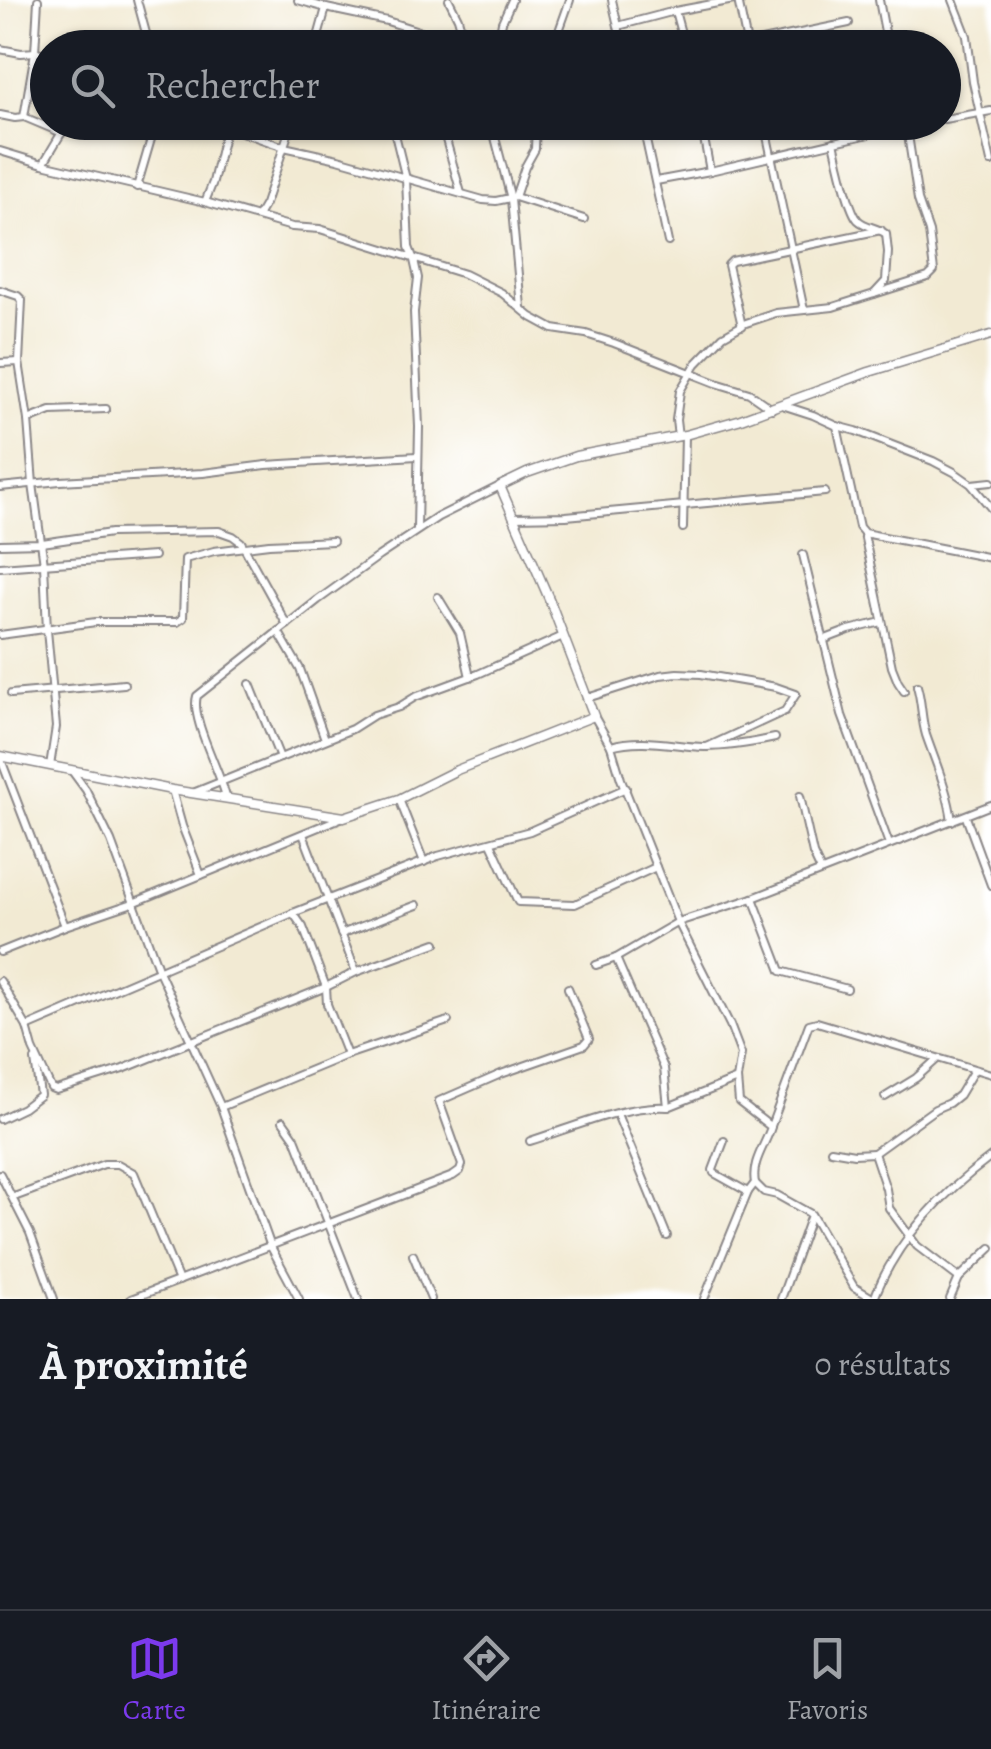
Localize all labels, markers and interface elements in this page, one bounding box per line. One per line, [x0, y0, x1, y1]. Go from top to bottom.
search box [30, 30, 961, 140]
icon: search [65, 58, 120, 113]
text: Rechercher [145, 59, 320, 111]
text: À proximité [40, 1336, 248, 1393]
text: 0 résultats [814, 1342, 951, 1386]
tab: Carte [123, 1631, 186, 1729]
tab: Itinéraire [432, 1631, 541, 1729]
tab: Favoris [787, 1631, 868, 1729]

